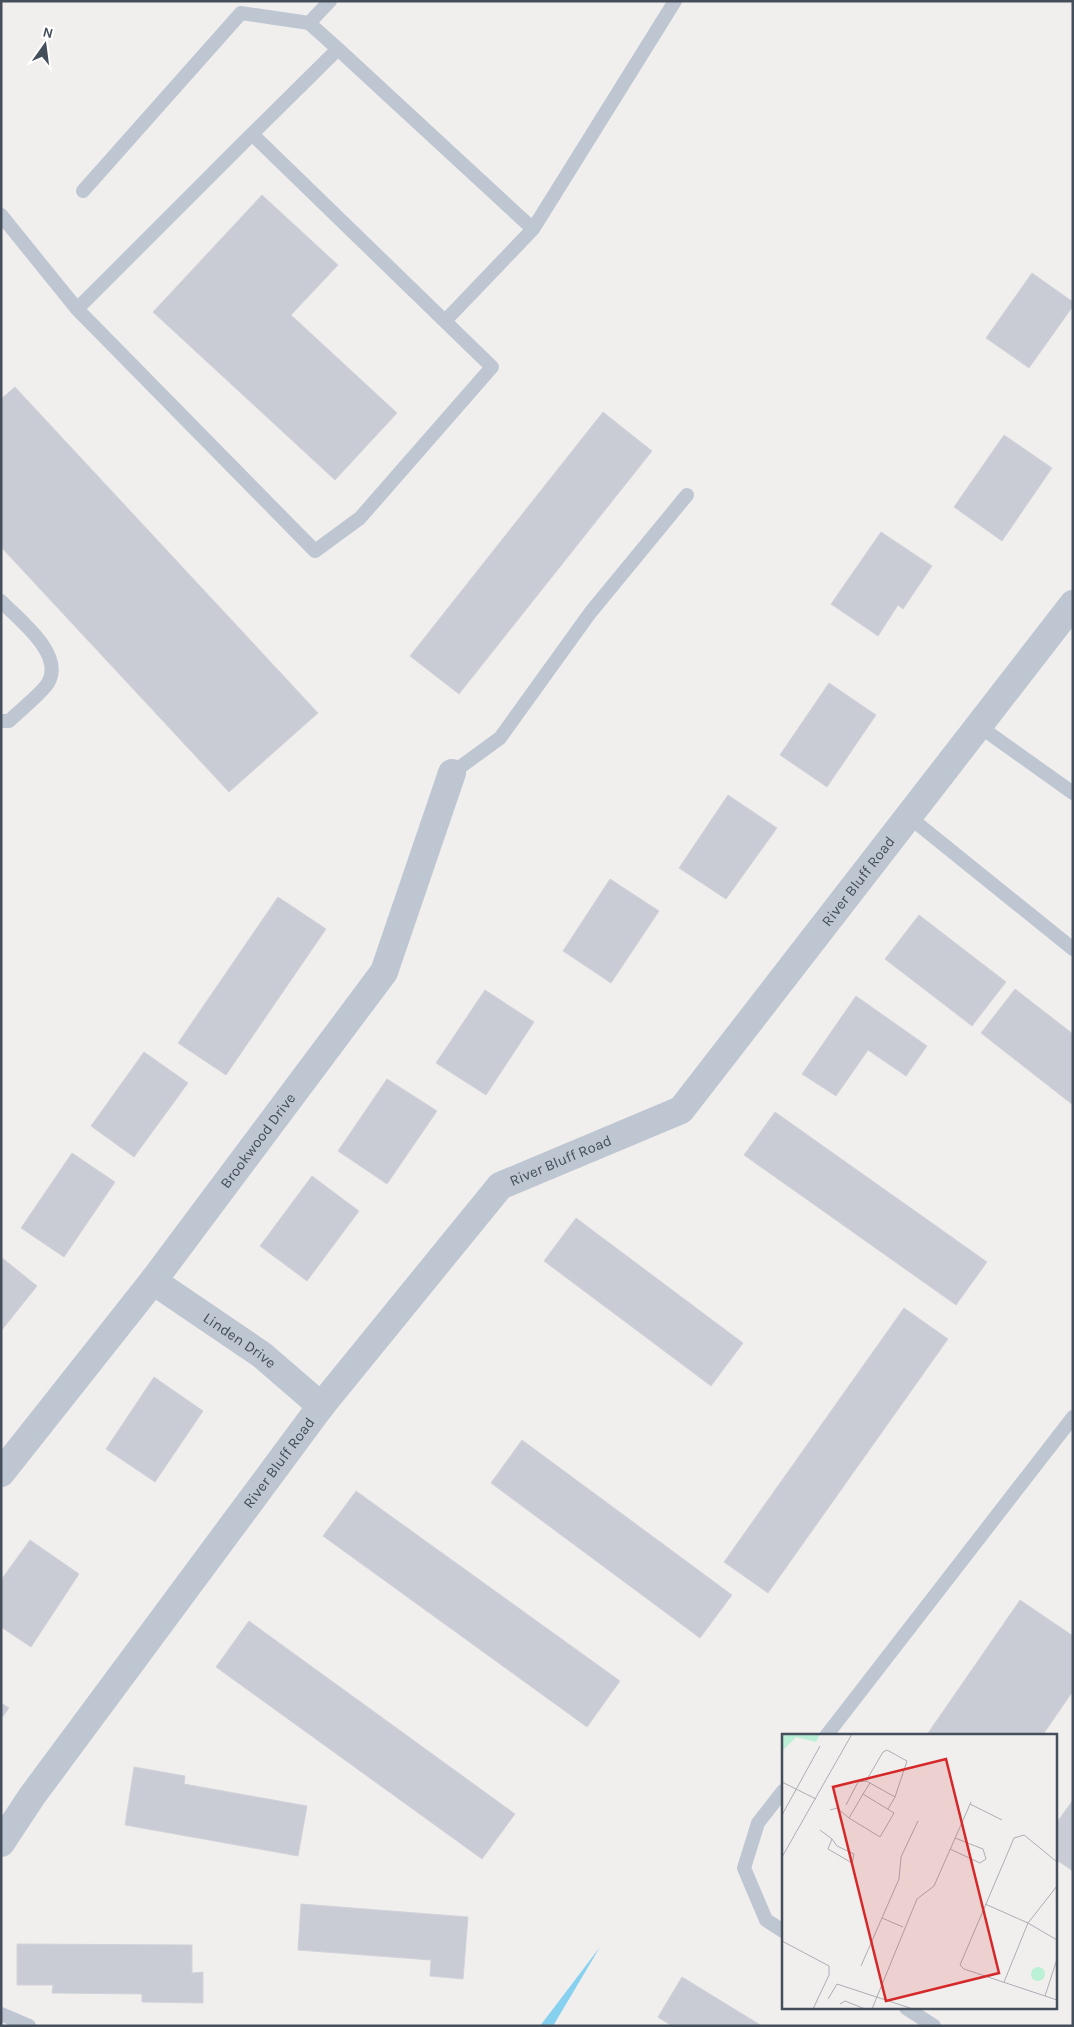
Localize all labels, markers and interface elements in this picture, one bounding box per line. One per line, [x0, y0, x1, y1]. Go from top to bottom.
north arrow [20, 20, 70, 70]
text: N [41, 23, 55, 42]
street label: River Bluff Road [818, 833, 899, 930]
street label: Brookwood Drive [216, 1090, 299, 1192]
street label: River Bluff Road [507, 1131, 614, 1190]
street label: Linden Drive [200, 1309, 280, 1372]
street label: River Bluff Road [239, 1414, 319, 1512]
inset map [782, 1734, 1056, 2010]

